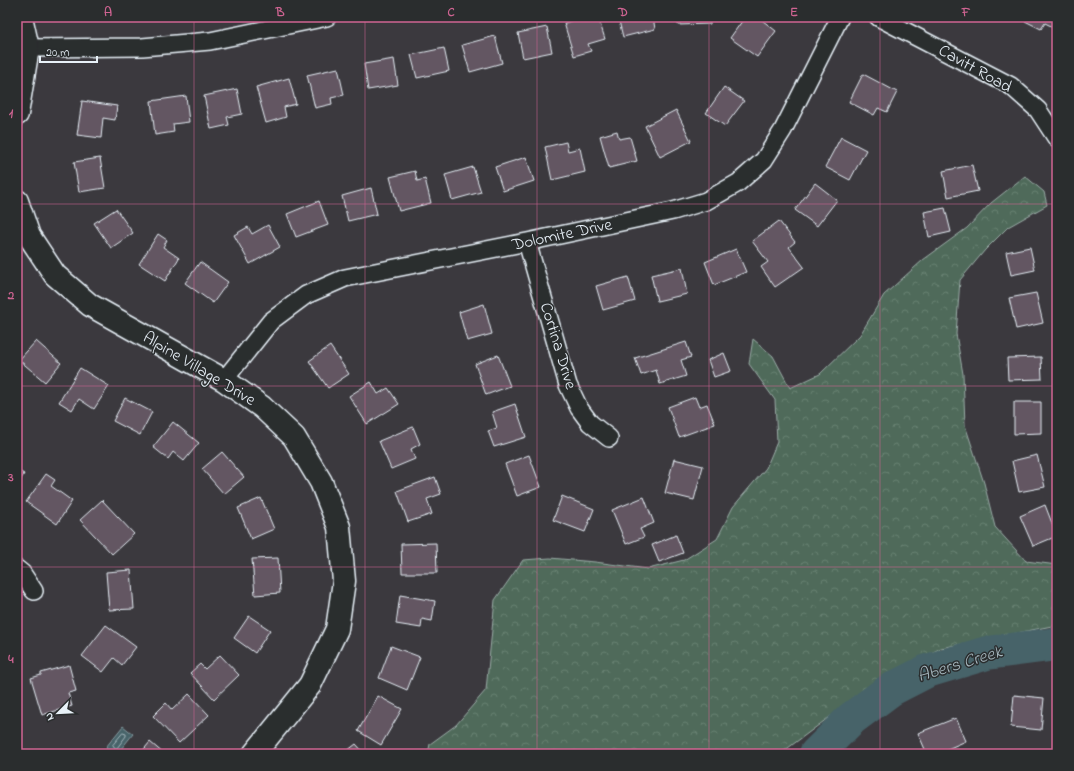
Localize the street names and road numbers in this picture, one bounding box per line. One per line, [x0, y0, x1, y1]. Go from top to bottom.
street label: Cavitt Road [934, 38, 1017, 100]
street label: Dolomite Drive [509, 212, 615, 258]
street label: Cortina Drive [533, 300, 583, 393]
street label: Alpine Village Drive [137, 325, 260, 415]

